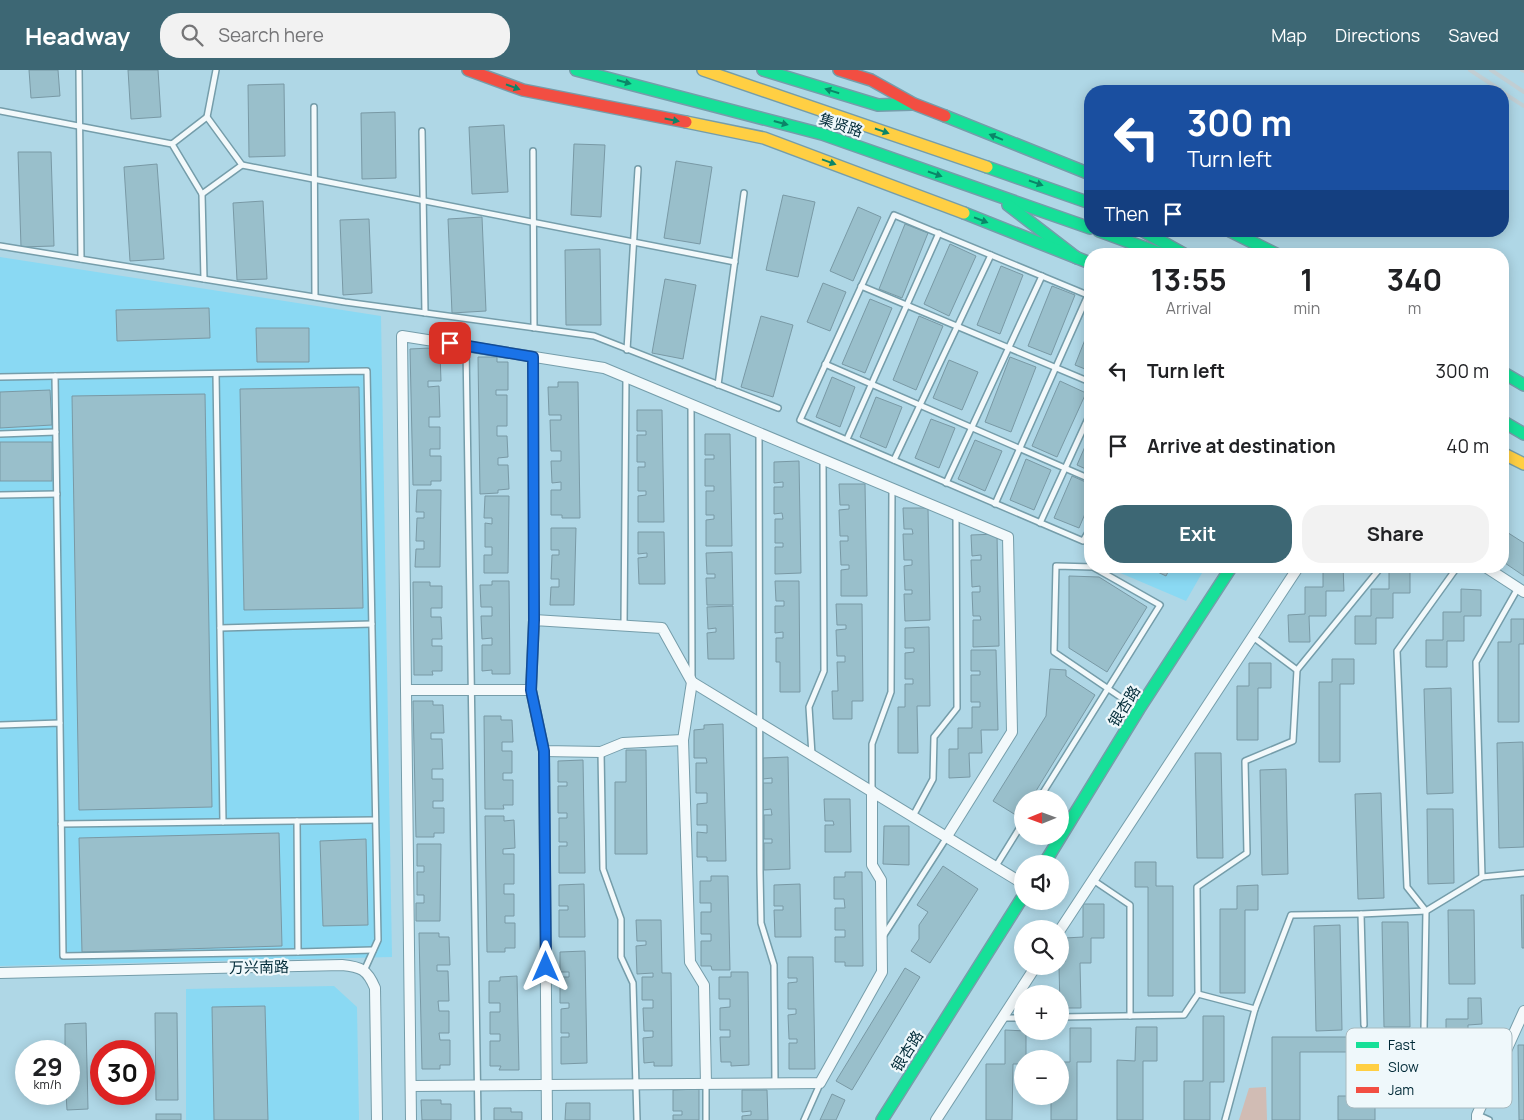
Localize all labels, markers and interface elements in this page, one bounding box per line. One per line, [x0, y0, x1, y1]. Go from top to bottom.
search box [160, 13, 510, 58]
text: Headway [25, 19, 130, 52]
icon: search [178, 21, 206, 49]
text: Search here [218, 22, 324, 48]
text: Map [1271, 23, 1307, 47]
text: Directions [1335, 23, 1420, 47]
text: Saved [1448, 23, 1499, 47]
one-way arrow [616, 78, 631, 86]
one-way arrow [506, 84, 521, 91]
one-way arrow [824, 87, 839, 95]
text: 300 m [1187, 99, 1292, 147]
icon: left [1104, 105, 1169, 170]
street label: 集贤路 [816, 108, 866, 142]
one-way arrow [665, 116, 680, 124]
one-way arrow [773, 119, 788, 127]
one-way arrow [875, 127, 890, 135]
one-way arrow [988, 133, 1003, 141]
text: Turn left [1187, 144, 1272, 174]
one-way arrow [821, 159, 836, 166]
one-way arrow [928, 170, 943, 178]
one-way arrow [1029, 180, 1044, 188]
icon: arrive [1159, 200, 1187, 228]
text: Then [1104, 201, 1149, 227]
one-way arrow [974, 216, 988, 224]
text: 13:55 [1151, 259, 1227, 300]
text: 1 [1300, 259, 1313, 300]
text: 340 [1387, 259, 1442, 300]
text: Arrival [1166, 297, 1212, 319]
text: min [1293, 297, 1320, 319]
text: m [1408, 297, 1421, 319]
pin [429, 322, 471, 364]
icon: arrive [436, 329, 464, 357]
icon: left [1104, 357, 1132, 385]
text: Turn left [1147, 358, 1225, 384]
text: 300 m [1435, 358, 1489, 384]
icon: arrive [1104, 432, 1132, 460]
text: Arrive at destination [1147, 433, 1336, 459]
text: 40 m [1446, 433, 1489, 459]
button: Exit [1104, 505, 1292, 563]
button: Share [1302, 505, 1489, 563]
street label: 银杏路 [1103, 681, 1145, 731]
north arrow [1014, 790, 1069, 845]
map controls [1014, 790, 1069, 1105]
button: sound [1014, 855, 1069, 910]
button: search [1014, 920, 1069, 975]
position arrow [519, 940, 571, 992]
street label: 万兴南路 [229, 956, 289, 978]
button: + [1014, 985, 1069, 1040]
street label: 银杏路 [886, 1026, 928, 1076]
legend [1346, 1028, 1512, 1108]
text: Fast [1388, 1035, 1416, 1054]
speed limit sign: 30 [90, 1040, 155, 1105]
text: 29 [32, 1049, 63, 1084]
button: − [1014, 1050, 1069, 1105]
text: Slow [1388, 1057, 1419, 1076]
text: km/h [34, 1076, 61, 1093]
text: Jam [1388, 1080, 1414, 1099]

